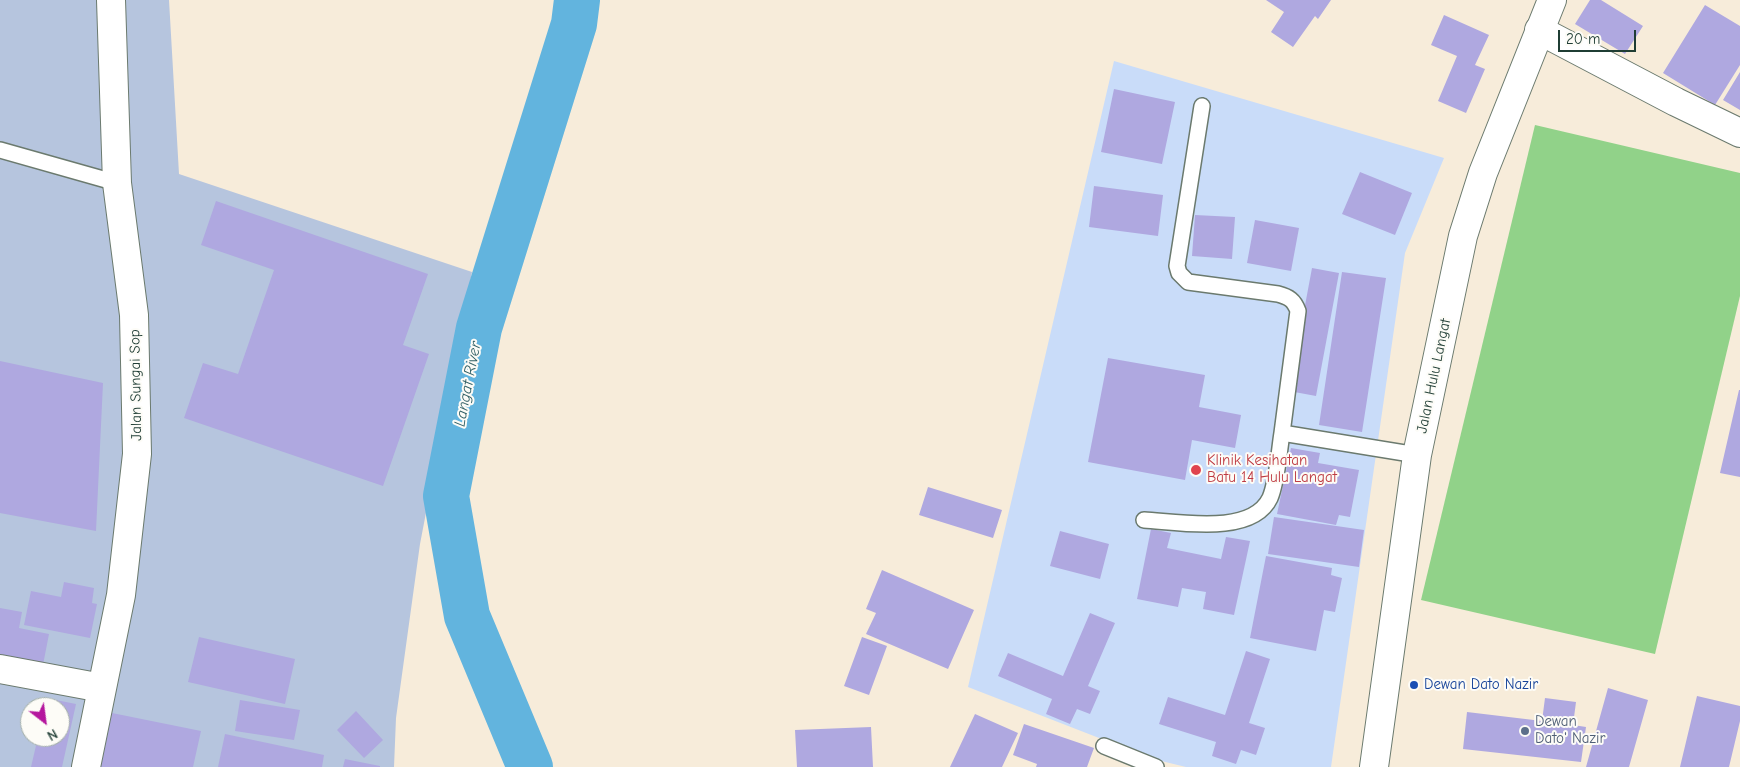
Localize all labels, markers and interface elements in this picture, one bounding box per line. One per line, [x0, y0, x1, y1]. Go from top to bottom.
scale bar [1560, 20, 1638, 52]
text: 20 m [1566, 30, 1600, 48]
street label: Jalan Hulu Langat [1413, 317, 1455, 435]
street label: Jalan Sungai Sop [126, 329, 146, 441]
water label: Langat River [450, 340, 486, 428]
place label: Klinik Kesihatan Batu 14 Hulu Langat [1207, 452, 1337, 487]
marker: Klinik Kesihatan Batu 14 Hulu Langat [1189, 463, 1203, 477]
place label: Dewan Dato Nazir [1424, 676, 1538, 694]
marker: Dewan Dato Nazir [1408, 679, 1420, 691]
north arrow [20, 697, 70, 747]
place label: Dewan Dato' Nazir [1535, 713, 1605, 748]
text: N [44, 725, 60, 744]
marker: Dewan Dato' Nazir [1519, 725, 1531, 737]

